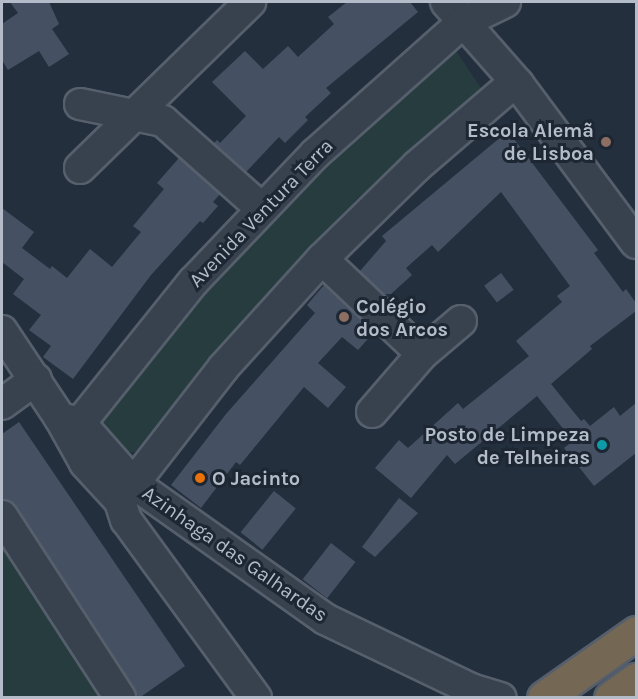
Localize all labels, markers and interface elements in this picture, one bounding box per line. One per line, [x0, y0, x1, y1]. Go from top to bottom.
place label: Escola Alemã de Lisboa [467, 118, 594, 165]
street label: Avenida Ventura Terra [184, 134, 338, 292]
marker: Escola Alemã de Lisboa [599, 135, 613, 149]
place label: Colégio dos Arcos [356, 294, 448, 341]
marker: Colégio dos Arcos [337, 310, 351, 324]
place label: Posto de Limpeza de Telheiras [424, 422, 590, 469]
marker: Posto de Limpeza de Telheiras [595, 438, 609, 452]
place label: O Jacinto [212, 466, 300, 490]
marker: O Jacinto [193, 471, 207, 485]
street label: Azinhaga das Galhardas [138, 481, 332, 627]

